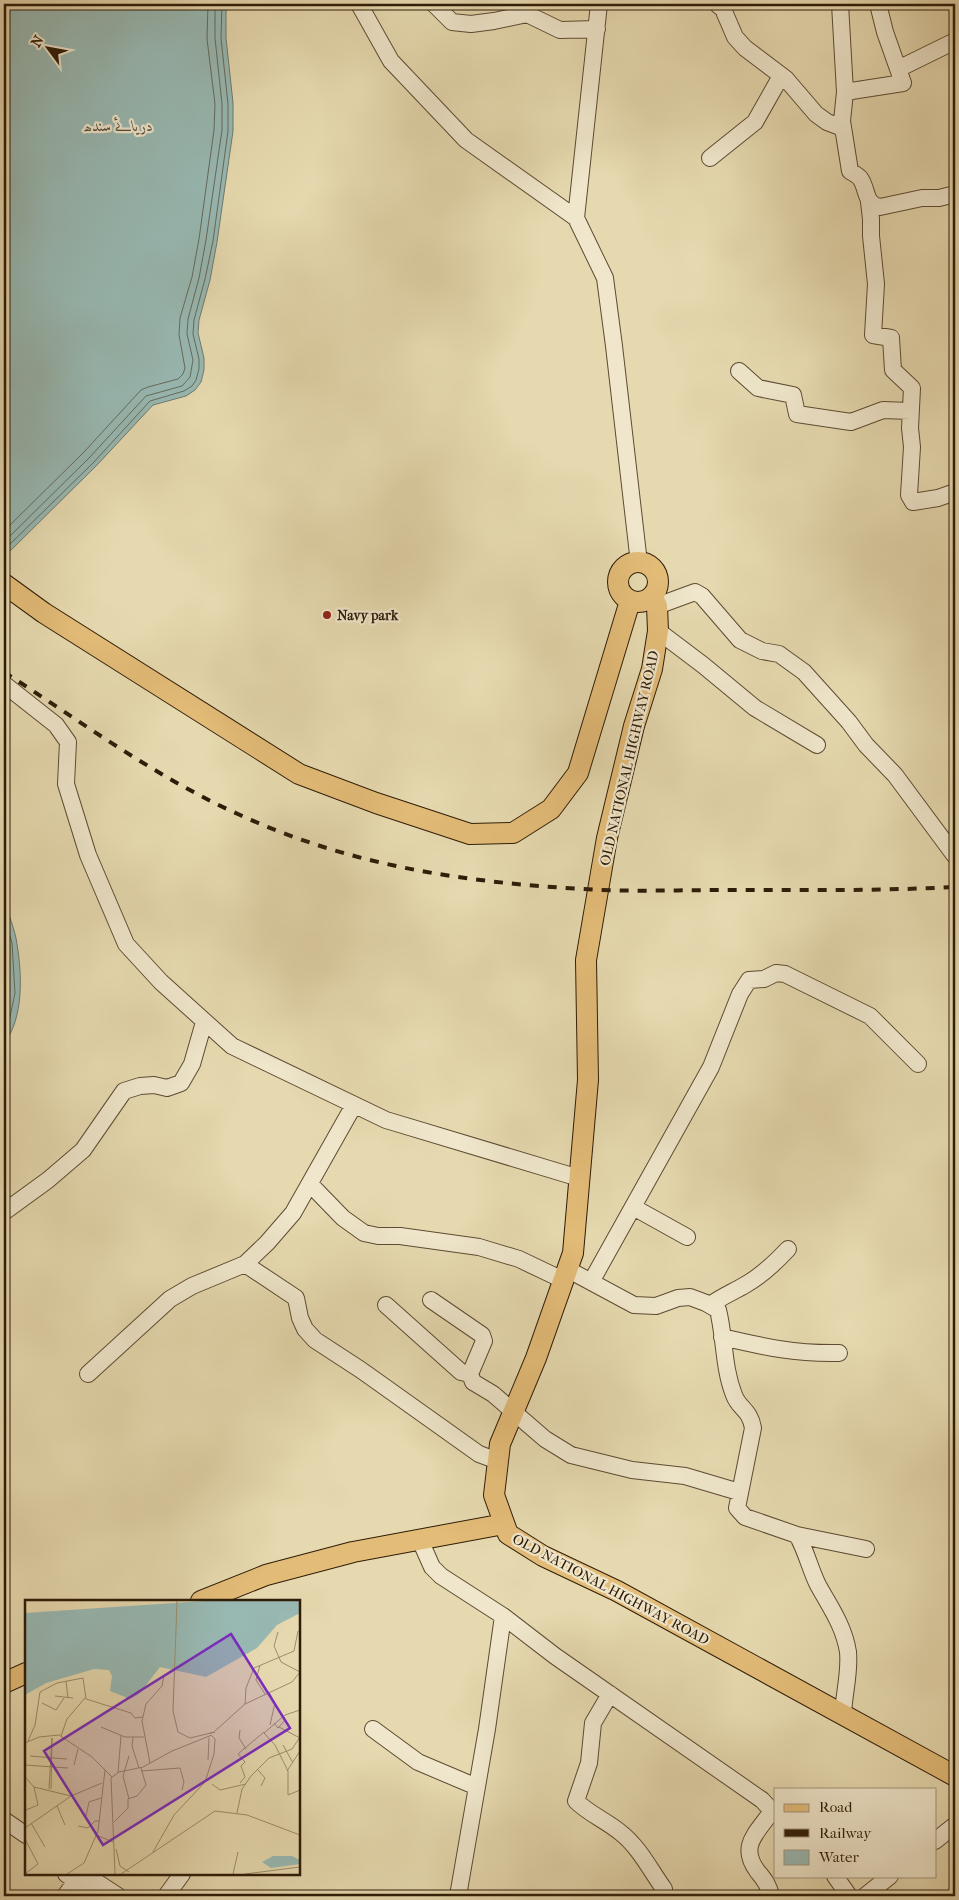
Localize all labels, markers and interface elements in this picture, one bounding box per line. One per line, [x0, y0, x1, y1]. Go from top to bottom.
north arrow [22, 22, 72, 72]
text: N [27, 32, 48, 50]
water label: دریائے سندھ [83, 116, 153, 135]
place label: Navy park [337, 607, 399, 624]
marker: Navy park [321, 609, 333, 621]
street label: OLD NATIONAL HIGHWAY ROAD [596, 649, 663, 867]
street label: OLD NATIONAL HIGHWAY ROAD [509, 1530, 712, 1649]
inset map [25, 1600, 300, 1875]
legend [774, 1788, 936, 1878]
text: Road [819, 1798, 853, 1816]
text: Railway [819, 1824, 872, 1842]
text: Water [818, 1848, 859, 1866]

